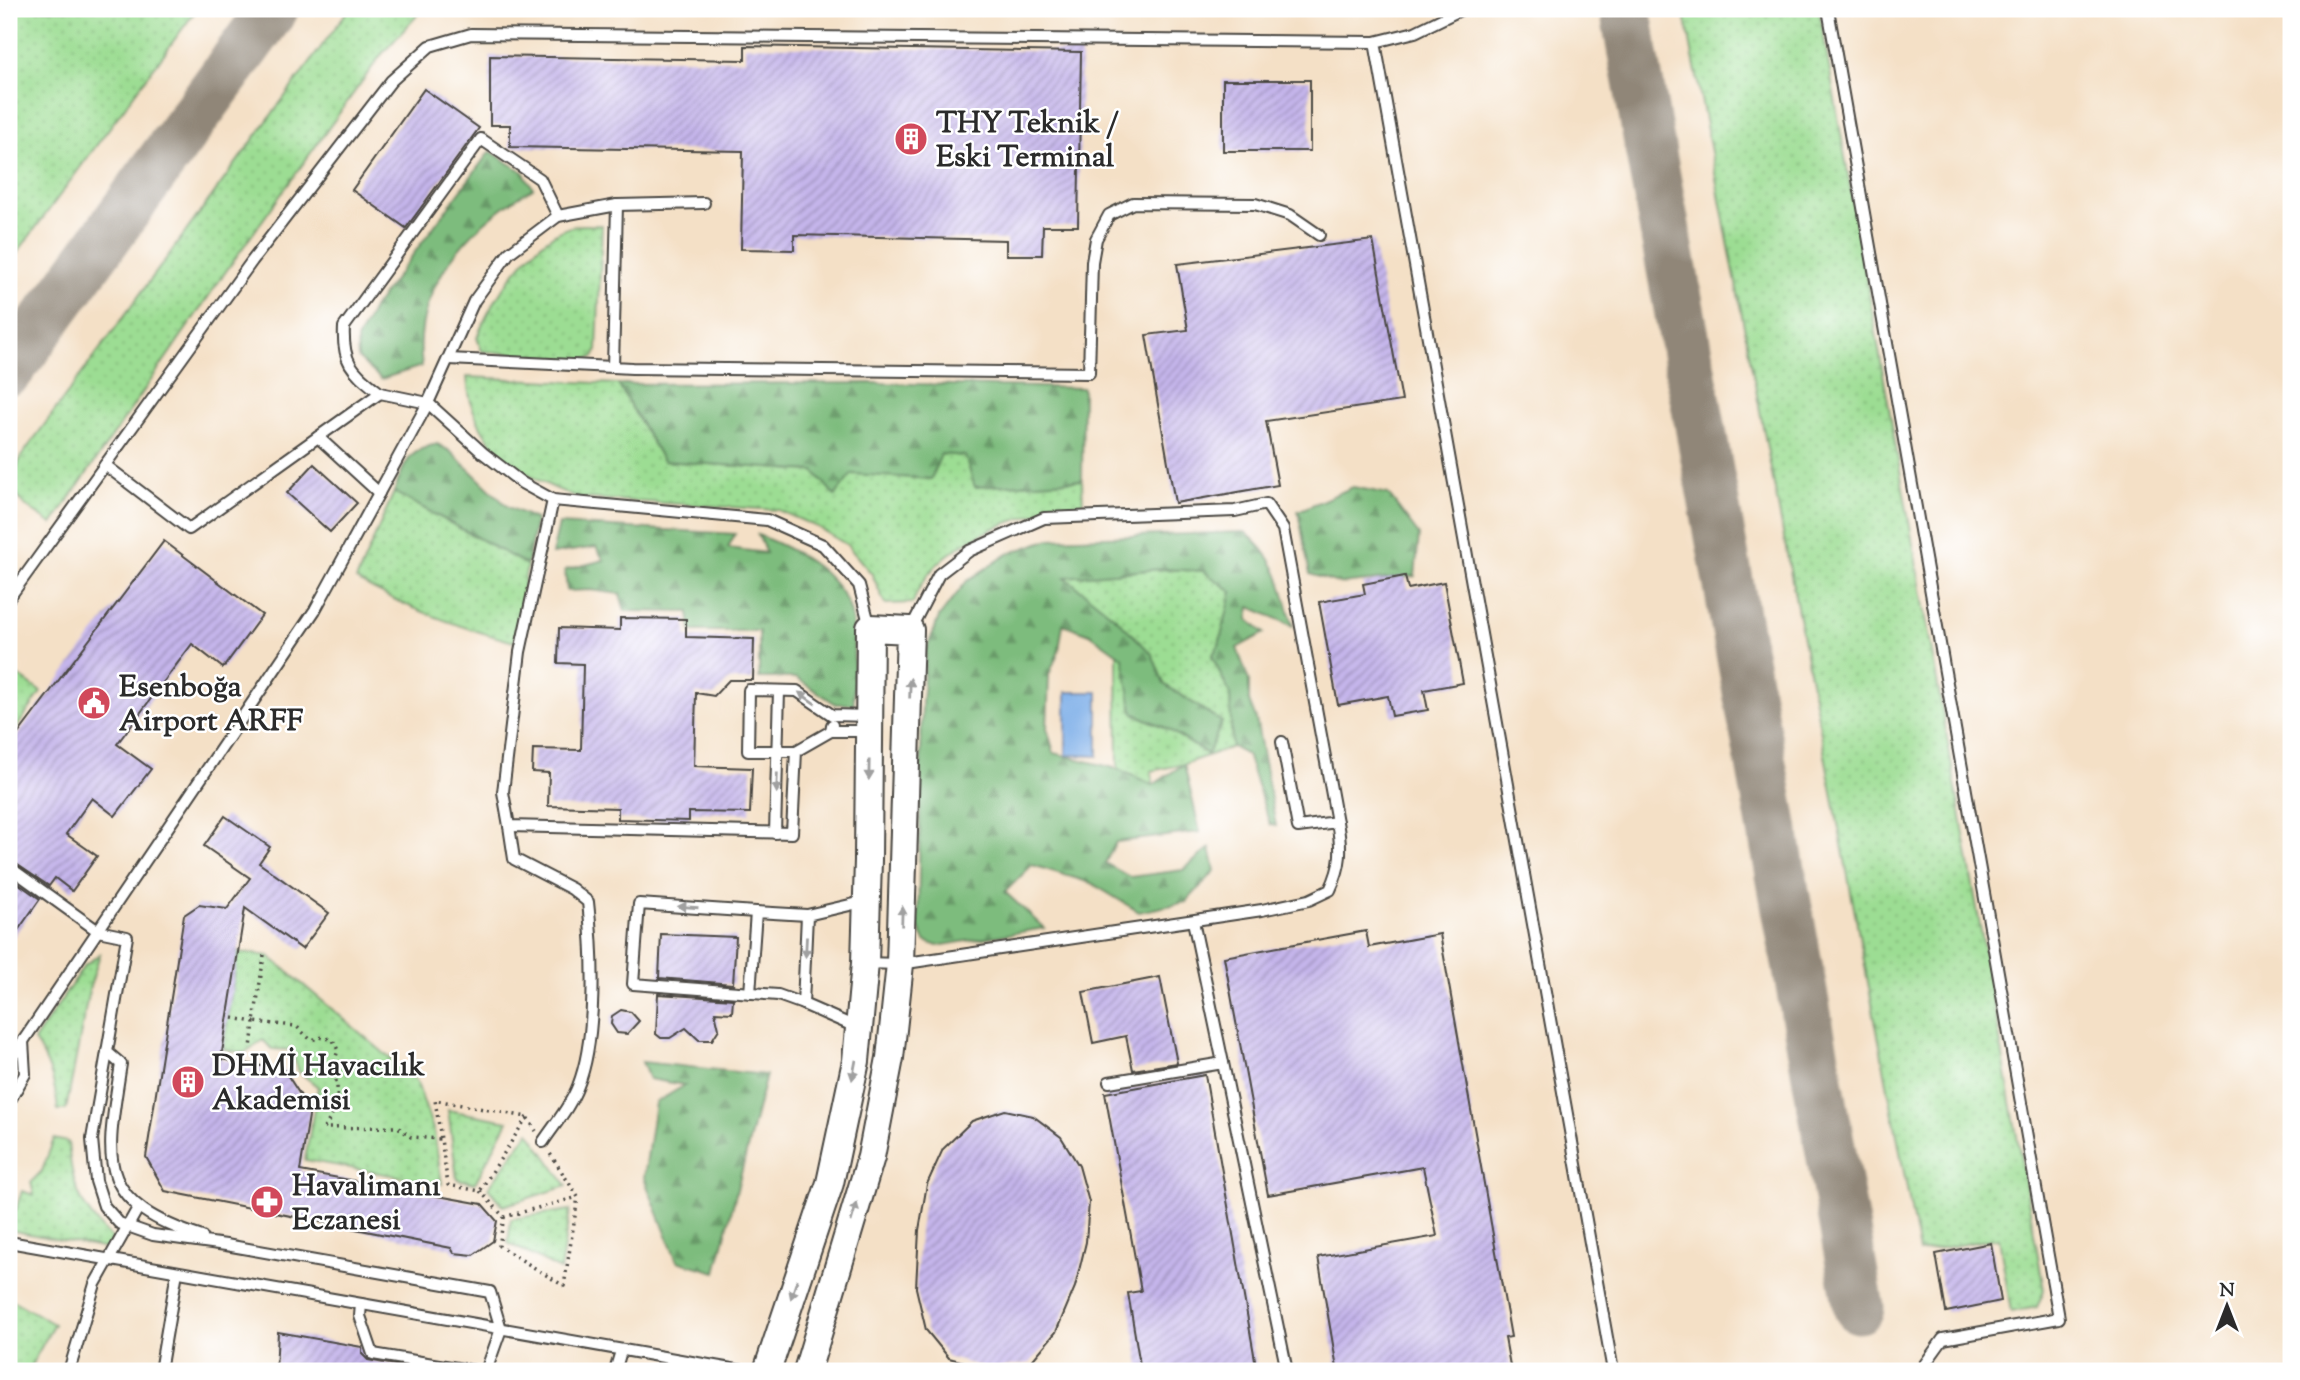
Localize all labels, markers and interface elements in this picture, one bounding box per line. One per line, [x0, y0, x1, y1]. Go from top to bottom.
place label: THY Teknik / Eski Terminal [936, 103, 1119, 180]
building icon: THY Teknik / Eski Terminal [892, 120, 930, 158]
place label: Esenboğa Airport ARFF [119, 667, 303, 744]
one-way arrow [905, 677, 916, 699]
public building icon: Esenboğa Airport ARFF [75, 684, 113, 722]
one-way arrow [798, 691, 816, 705]
one-way arrow [863, 759, 875, 781]
one-way arrow [771, 773, 782, 795]
one-way arrow [677, 902, 699, 913]
one-way arrow [896, 904, 907, 926]
one-way arrow [800, 936, 811, 958]
place label: DHMİ Havacılık Akademisi [212, 1046, 425, 1123]
one-way arrow [849, 1059, 860, 1081]
building icon: DHMİ Havacılık Akademisi [169, 1063, 207, 1101]
place label: Havalimanı Eczanesi [292, 1166, 441, 1243]
pharmacy icon: Havalimanı Eczanesi [248, 1183, 286, 1221]
one-way arrow [850, 1201, 860, 1222]
north arrow [2192, 1272, 2262, 1342]
text: N [2219, 1278, 2235, 1305]
one-way arrow [788, 1279, 799, 1300]

